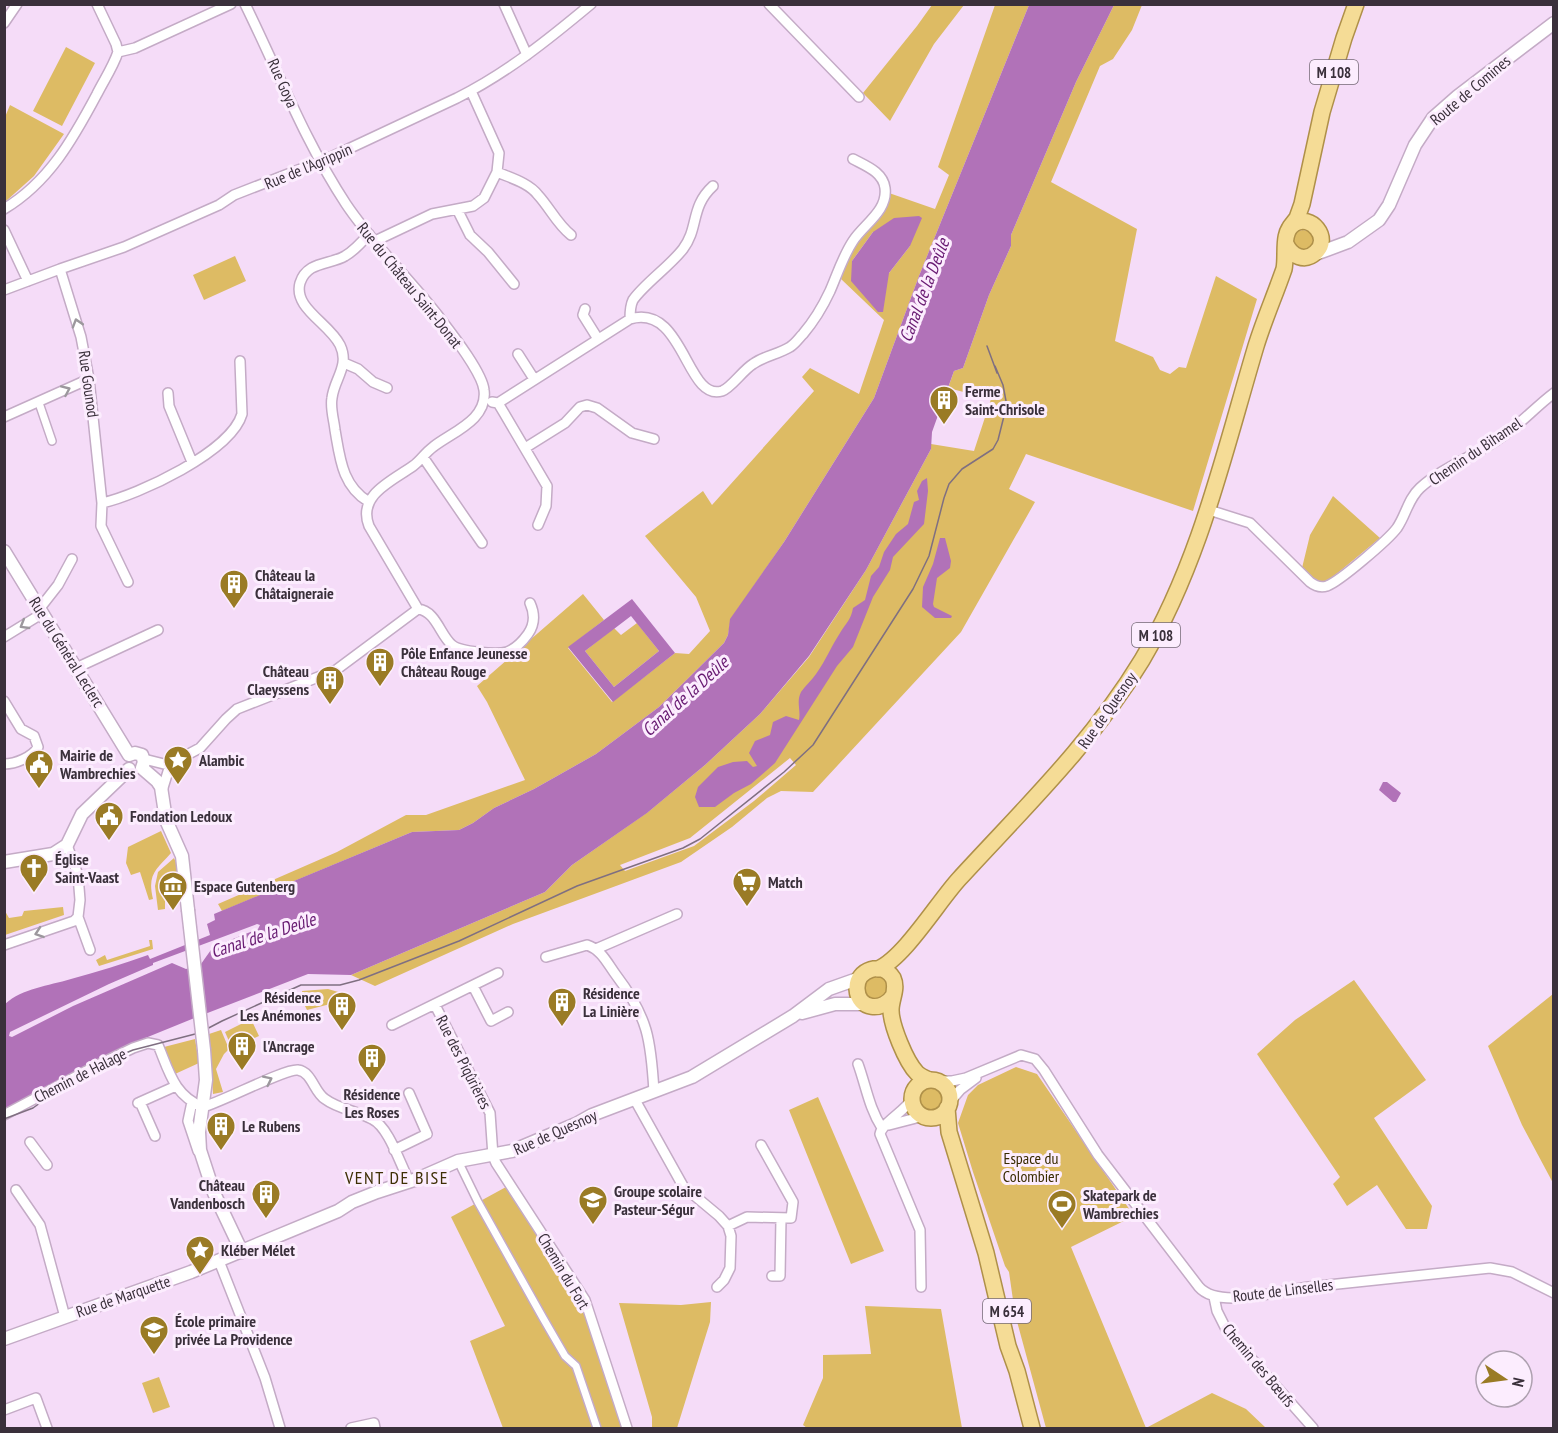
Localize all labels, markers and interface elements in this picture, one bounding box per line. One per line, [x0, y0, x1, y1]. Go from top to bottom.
street label: Route de Comines [1426, 51, 1514, 129]
street label: Rue Goya [263, 55, 303, 111]
road number: M 108 [1310, 60, 1358, 84]
street label: Rue de l'Agrippin [261, 139, 355, 193]
street label: Rue du Château Saint-Donat [353, 218, 467, 352]
water label: Canal de la Deûle [894, 234, 955, 345]
one-way arrow [72, 318, 84, 329]
street label: Rue Gounod [74, 349, 104, 419]
place label: Ferme Saint-Chrisole [965, 381, 1045, 419]
building icon: Ferme Saint-Chrisole [928, 384, 960, 426]
one-way arrow [60, 385, 71, 397]
street label: Chemin du Bihamel [1425, 412, 1525, 489]
place label: Château la Châtaigneraie [255, 565, 334, 603]
building icon: Château la Châtaigneraie [218, 568, 250, 610]
street label: Rue du Général Leclerc [25, 593, 109, 711]
one-way arrow [20, 618, 30, 630]
road number: M 108 [1132, 623, 1180, 647]
place label: Pôle Enfance Jeunesse Château Rouge [401, 643, 528, 681]
building icon: Pôle Enfance Jeunesse Château Rouge [364, 646, 396, 688]
water label: Canal de la Deûle [637, 650, 734, 741]
place label: Château Claeyssens [247, 661, 309, 699]
building icon: Château Claeyssens [314, 664, 346, 706]
street label: Rue de Quesnoy [1073, 668, 1141, 752]
place icon: Alambic [162, 744, 194, 786]
place label: Mairie de Wambrechies [59, 745, 136, 783]
public building icon: Mairie de Wambrechies [23, 748, 55, 790]
place label: Alambic [198, 750, 245, 770]
public building icon: Fondation Ledoux [93, 800, 125, 842]
place label: Fondation Ledoux [130, 806, 232, 826]
place label: Église Saint-Vaast [55, 849, 119, 887]
church icon: Église Saint-Vaast [18, 852, 50, 894]
supermarket icon: Match [731, 866, 763, 908]
museum icon: Espace Gutenberg [157, 870, 189, 912]
place label: Match [768, 872, 803, 892]
place label: Espace Gutenberg [194, 876, 295, 896]
water label: Canal de la Deûle [208, 907, 320, 963]
one-way arrow [34, 926, 45, 939]
place label: Résidence La Linière [583, 983, 640, 1021]
building icon: Résidence La Linière [546, 986, 578, 1028]
place label: Résidence Les Anémones [240, 987, 321, 1025]
building icon: Résidence Les Anémones [326, 990, 358, 1032]
street label: Rue des Piqûrières [432, 1012, 496, 1112]
building icon: l'Ancrage [226, 1030, 258, 1072]
place label: l'Ancrage [263, 1036, 315, 1056]
building icon: Résidence Les Roses [356, 1042, 388, 1084]
street label: Chemin de Halage [31, 1043, 129, 1107]
one-way arrow [262, 1075, 273, 1087]
place label: Résidence Les Roses [344, 1084, 401, 1122]
street label: Rue de Quesnoy [510, 1105, 600, 1159]
building icon: Le Rubens [205, 1110, 237, 1152]
place label: Le Rubens [242, 1116, 301, 1136]
park label: Espace du Colombier [1003, 1148, 1060, 1186]
district label: VENT DE BISE [344, 1166, 449, 1189]
place label: Château Vandenbosch [169, 1175, 245, 1213]
building icon: Château Vandenbosch [250, 1178, 282, 1220]
place label: Groupe scolaire Pasteur-Ségur [614, 1181, 702, 1219]
school or university icon: Groupe scolaire Pasteur-Ségur [577, 1184, 609, 1226]
place label: Skatepark de Wambrechies [1082, 1185, 1159, 1223]
sports icon: Skatepark de Wambrechies [1046, 1188, 1078, 1230]
street label: Chemin du Fort [533, 1229, 595, 1313]
place icon: Kléber Mélet [184, 1234, 216, 1276]
place label: Kléber Mélet [221, 1240, 295, 1260]
street label: Rue de Marquette [73, 1271, 173, 1321]
street label: Route de Linselles [1232, 1274, 1334, 1306]
road number: M 654 [983, 1299, 1031, 1323]
place label: École primaire privée La Providence [175, 1311, 293, 1349]
school or university icon: École primaire privée La Providence [138, 1314, 170, 1356]
street label: Chemin des Bœufs [1218, 1319, 1300, 1411]
north arrow [1474, 1349, 1534, 1409]
text: N [1508, 1376, 1529, 1389]

